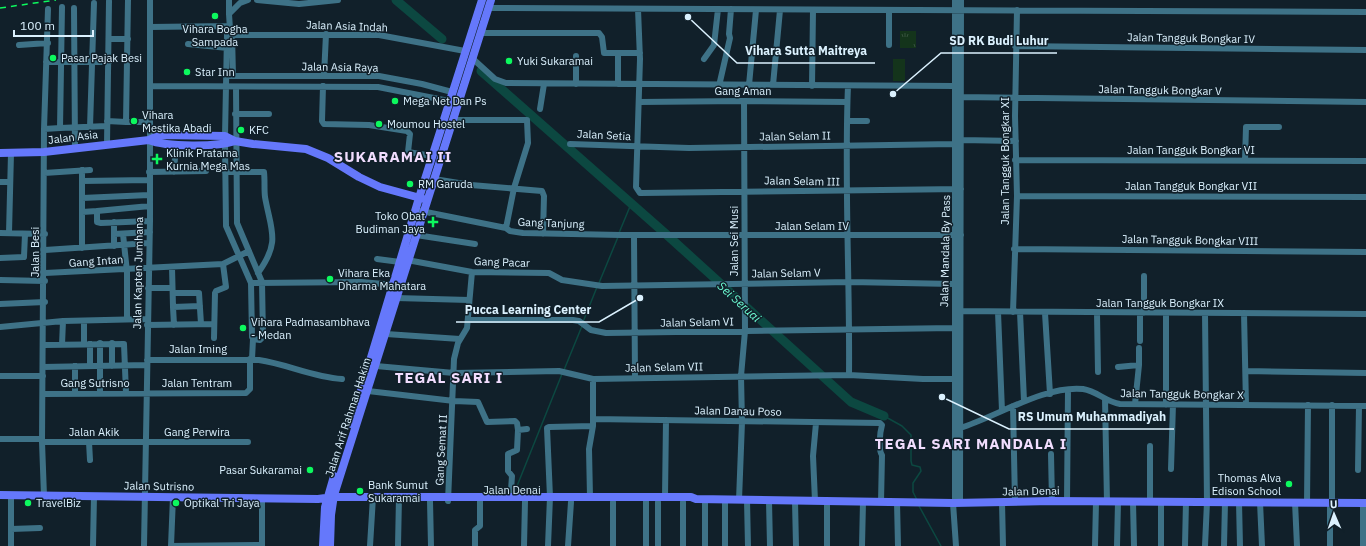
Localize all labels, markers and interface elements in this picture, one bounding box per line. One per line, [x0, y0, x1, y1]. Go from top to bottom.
marker: Vihara Bogha Sampada [210, 11, 220, 21]
scale bar [14, 12, 93, 38]
text: 100 m [20, 18, 55, 33]
street label: Jalan Asia Indah [306, 18, 388, 34]
place label: Vihara Bogha Sampada [182, 22, 248, 49]
callout: SD RK Budi Luhur [941, 29, 1057, 53]
street label: Jalan Tangguk Bongkar IV [1127, 30, 1255, 46]
text: SD RK Budi Luhur [949, 33, 1049, 48]
callout: Vihara Sutta Maitreya [737, 39, 875, 63]
text: Vihara Sutta Maitreya [745, 43, 867, 58]
place label: Pasar Pajak Besi [61, 51, 142, 65]
marker: Pasar Pajak Besi [48, 53, 58, 63]
place label: Yuki Sukaramai [517, 54, 593, 68]
marker: Yuki Sukaramai [504, 56, 514, 66]
street label: Jalan Asia Raya [301, 59, 379, 75]
place label: Star Inn [195, 65, 235, 79]
marker: Star Inn [182, 67, 192, 77]
street label: Jalan Tangguk Bongkar V [1098, 82, 1222, 98]
street label: Gang Aman [715, 84, 771, 98]
place label: Mega Net Dan Ps [403, 94, 487, 108]
marker: Mega Net Dan Ps [390, 96, 400, 106]
street label: Jalan Tangguk Bongkar XI [998, 97, 1012, 225]
place label: Vihara Mestika Abadi [142, 108, 212, 135]
marker: Vihara Mestika Abadi [129, 116, 139, 126]
place label: Moumou Hostel [387, 117, 465, 131]
marker: Moumou Hostel [374, 119, 384, 129]
place label: KFC [249, 123, 269, 137]
marker: KFC [236, 125, 246, 135]
street label: Jalan Asia [47, 127, 99, 147]
street label: Jalan Setia [577, 127, 632, 143]
street label: Jalan Selam II [759, 128, 831, 144]
street label: Jalan Tangguk Bongkar VI [1127, 143, 1255, 157]
place label: Klinik Pratama Kurnia Mega Mas [166, 146, 250, 173]
district label: SUKARAMAI II [334, 147, 452, 166]
marker: Klinik Pratama Kurnia Mega Mas [151, 153, 163, 165]
street label: Jalan Selam III [764, 173, 840, 189]
place label: RM Garuda [418, 177, 473, 191]
marker: RM Garuda [405, 179, 415, 189]
street label: Jalan Tangguk Bongkar VII [1125, 179, 1257, 193]
street label: Jalan Mandala By Pass [937, 195, 953, 307]
street label: Jalan Sei Musi [727, 206, 741, 276]
place label: Toko Obat Budiman Jaya [355, 209, 425, 236]
street label: Gang Tanjung [517, 215, 585, 231]
street label: Jalan Kapten Jumhana [130, 216, 146, 329]
marker: Toko Obat Budiman Jaya [428, 217, 438, 227]
street label: Jalan Selam IV [775, 219, 849, 233]
street label: Jalan Besi [28, 227, 42, 277]
street label: Jalan Tangguk Bongkar VIII [1122, 232, 1258, 248]
street label: Gang Intan [68, 252, 124, 270]
street label: Gang Pacar [474, 254, 530, 270]
street label: Jalan Selam V [751, 265, 821, 281]
place label: Vihara Eka Dharma Mahatara [338, 266, 426, 293]
marker: Vihara Eka Dharma Mahatara [325, 274, 335, 284]
water label: Sei Seruai [714, 278, 765, 326]
street label: Jalan Tangguk Bongkar IX [1096, 296, 1224, 310]
callout: Pucca Learning Center [456, 298, 599, 322]
text: Pucca Learning Center [465, 302, 592, 317]
street label: Jalan Selam VI [660, 314, 734, 330]
place label: Vihara Padmasambhava - Medan [251, 315, 370, 342]
marker: Vihara Padmasambhava - Medan [238, 323, 248, 333]
street label: Jalan Iming [169, 342, 227, 356]
street label: Jalan Arif Rahman Hakim [322, 356, 374, 478]
street label: Jalan Selam VII [625, 359, 703, 375]
district label: TEGAL SARI I [395, 368, 503, 387]
street label: Gang Sutrisno [60, 376, 130, 390]
street label: Jalan Tentram [162, 376, 232, 390]
street label: Jalan Tangguk Bongkar X [1120, 386, 1244, 402]
street label: Jalan Danau Poso [694, 403, 782, 419]
callout: RS Umum Muhammadiyah [1009, 405, 1174, 429]
text: RS Umum Muhammadiyah [1018, 409, 1166, 424]
street label: Gang Semat II [432, 414, 450, 486]
street label: Jalan Akik [69, 425, 119, 439]
street label: Gang Perwira [164, 425, 230, 439]
district label: TEGAL SARI MANDALA I [875, 434, 1067, 453]
place label: Pasar Sukaramai [219, 463, 302, 477]
marker: Pasar Sukaramai [305, 465, 315, 475]
place label: Thomas Alva Edison School [1212, 471, 1281, 498]
street label: Jalan Sutrisno [124, 478, 194, 494]
place label: Bank Sumut Sukaramai [368, 478, 428, 505]
marker: Thomas Alva Edison School [1284, 479, 1294, 489]
street label: Jalan Denai [483, 483, 541, 497]
street label: Jalan Denai [1002, 483, 1060, 499]
marker: Bank Sumut Sukaramai [355, 486, 365, 496]
north arrow [1314, 494, 1354, 534]
place label: TravelBiz [36, 496, 81, 510]
place label: Optikal Tri Jaya [184, 496, 260, 510]
text: U [1330, 497, 1338, 511]
marker: TravelBiz [23, 498, 33, 508]
marker: Optikal Tri Jaya [171, 498, 181, 508]

